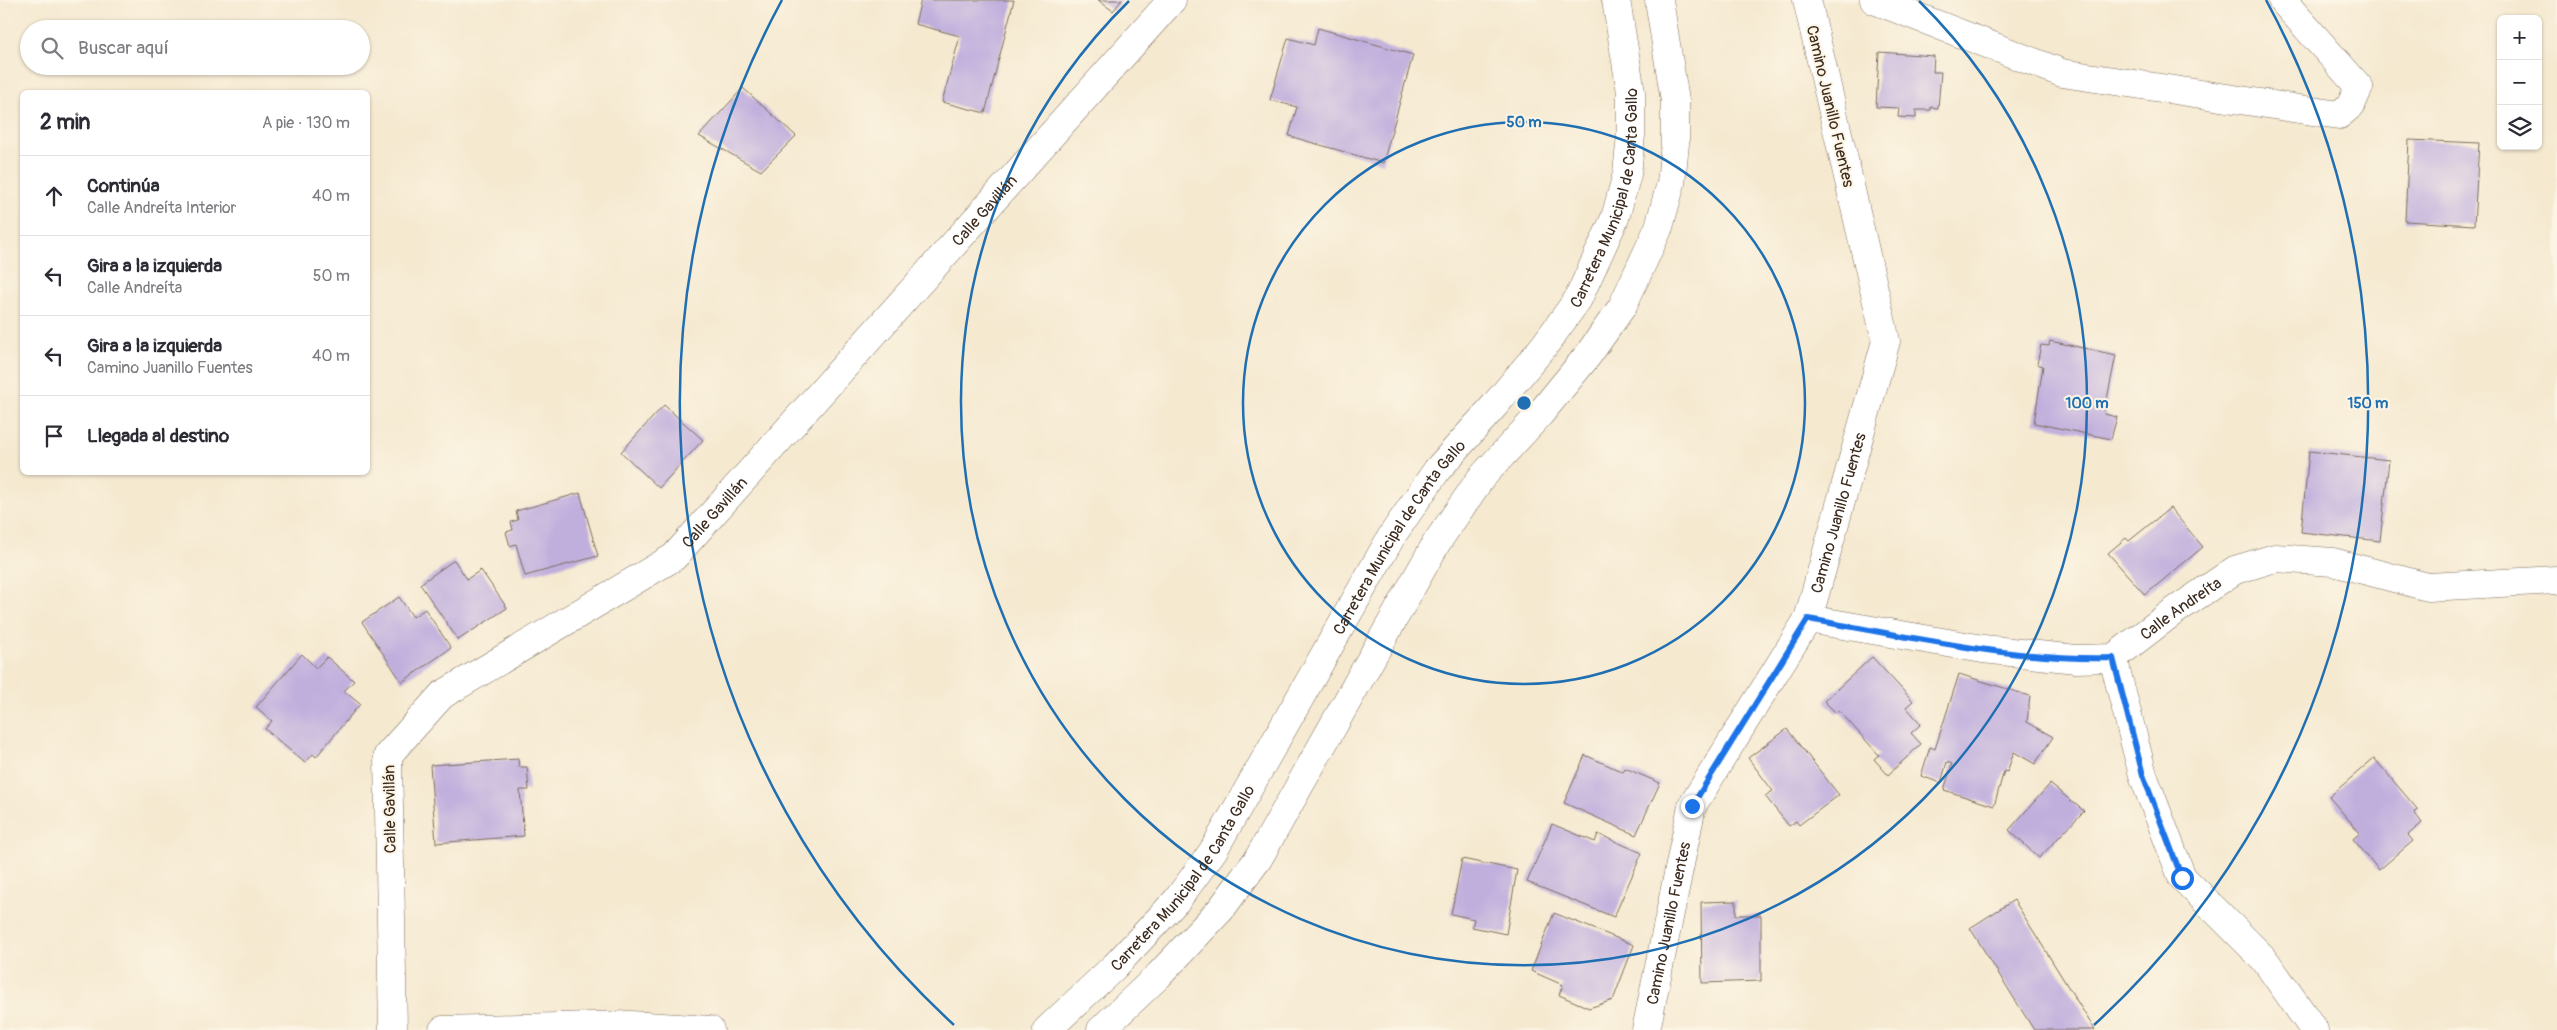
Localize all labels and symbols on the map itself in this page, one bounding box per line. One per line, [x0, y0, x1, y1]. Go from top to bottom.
street label: Camino Juanillo Fuentes [1802, 23, 1858, 189]
street label: Carretera Municipal de Canta Gallo [1566, 88, 1642, 312]
text: 50 m [1507, 113, 1541, 132]
street label: Calle Gavillán [948, 171, 1022, 250]
centre of rings [1515, 394, 1533, 412]
text: 100 m [2066, 394, 2108, 413]
text: 150 m [2348, 394, 2388, 413]
street label: Camino Juanillo Fuentes [1807, 431, 1871, 596]
street label: Carretera Municipal de Canta Gallo [1329, 436, 1470, 638]
street label: Calle Gavillán [678, 473, 752, 552]
street label: Calle Andreíta [2136, 573, 2225, 645]
street label: Calle Gavillán [379, 765, 401, 853]
street label: Carretera Municipal de Canta Gallo [1106, 781, 1260, 976]
route end [1681, 795, 1704, 818]
street label: Camino Juanillo Fuentes [1642, 840, 1695, 1007]
route start [2171, 867, 2194, 890]

